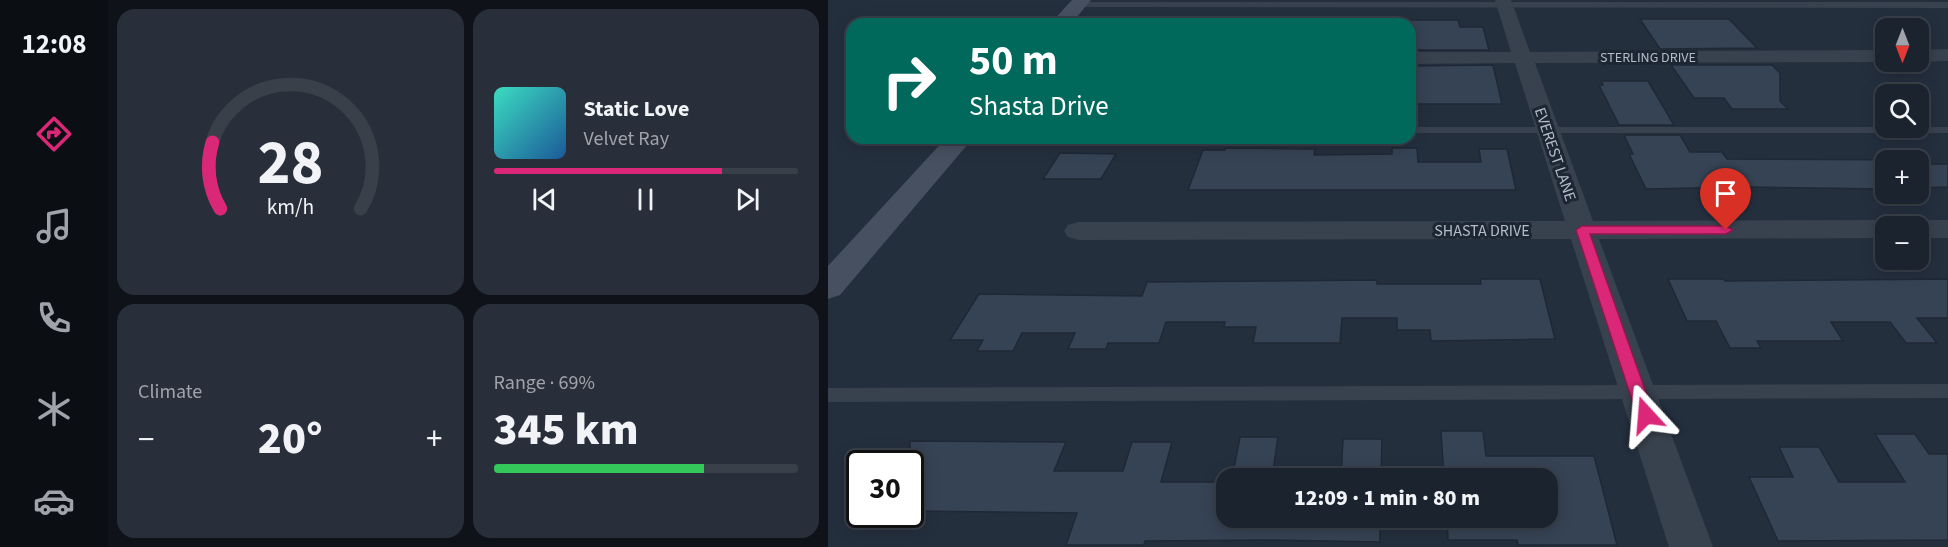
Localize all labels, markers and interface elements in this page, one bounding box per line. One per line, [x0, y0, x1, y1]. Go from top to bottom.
north arrow [1875, 18, 1929, 72]
map controls [1875, 18, 1929, 270]
text: 12:08 [21, 25, 87, 64]
text: 50 m [969, 31, 1058, 91]
icon: right [870, 42, 948, 120]
street label: STERLING DRIVE [1600, 48, 1696, 68]
button: search [1875, 84, 1929, 138]
text: Shasta Drive [969, 87, 1109, 126]
text: Static Love [584, 93, 689, 125]
street label: EVEREST LANE [1529, 104, 1581, 204]
icon: directions [33, 113, 75, 155]
text: 28 [257, 119, 323, 208]
text: Velvet Ray [584, 125, 669, 153]
button: + [1875, 150, 1929, 204]
pin [1700, 168, 1751, 230]
icon: arrive [1709, 177, 1742, 210]
icon: previous [528, 183, 561, 216]
icon: pause [629, 183, 662, 216]
icon: next [731, 183, 764, 216]
text: km/h [266, 192, 314, 223]
icon: music [33, 205, 75, 247]
button: − [1875, 216, 1929, 270]
street label: SHASTA DRIVE [1434, 220, 1530, 242]
icon: phone [33, 297, 75, 339]
text: Range · 69% [494, 369, 595, 397]
text: Climate [138, 378, 202, 406]
position arrow [1614, 383, 1678, 447]
icon: climate [33, 388, 75, 430]
text: 345 km [494, 398, 639, 462]
text: 20° [258, 407, 323, 471]
text: − [138, 416, 154, 463]
text: + [426, 416, 442, 463]
speed limit sign: 30 [846, 450, 924, 528]
icon: car [33, 480, 75, 522]
text: 12:09 · 1 min · 80 m [1294, 482, 1480, 514]

